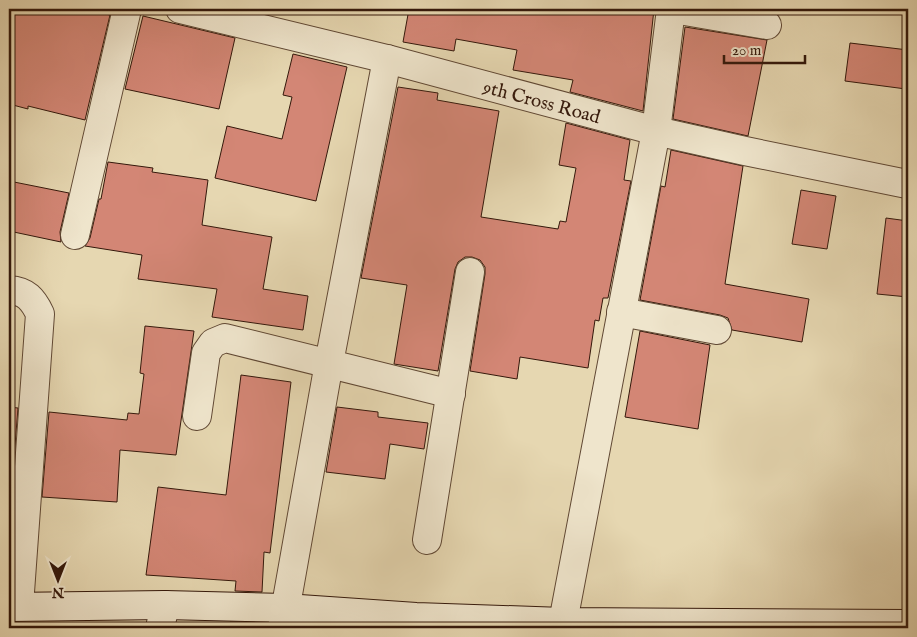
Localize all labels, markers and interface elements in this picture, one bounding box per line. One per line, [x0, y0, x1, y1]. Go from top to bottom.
scale bar [724, 32, 806, 64]
text: 20 m [732, 41, 762, 60]
street label: 9th Cross Road [479, 76, 603, 130]
north arrow [32, 554, 82, 604]
text: N [52, 583, 65, 601]

